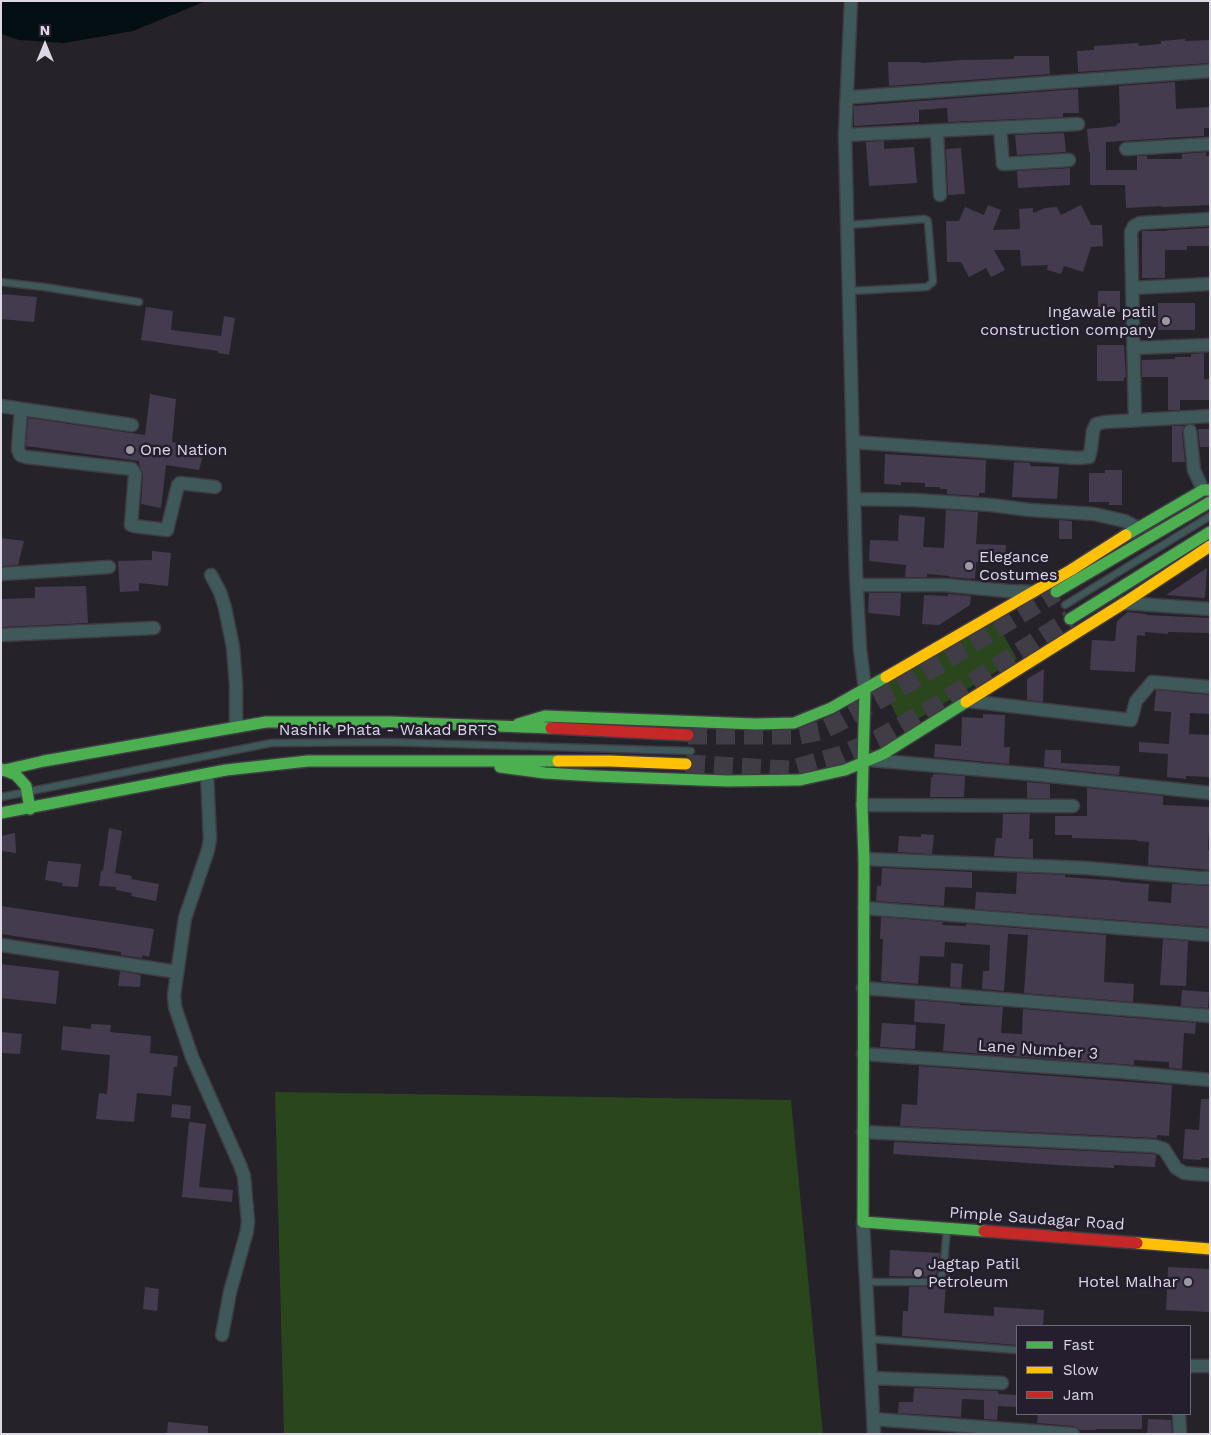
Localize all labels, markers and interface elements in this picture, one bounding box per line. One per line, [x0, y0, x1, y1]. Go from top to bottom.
north arrow [20, 20, 70, 70]
text: N [40, 22, 50, 38]
place label: Ingawale patil construction company [980, 302, 1156, 340]
marker: Ingawale patil construction company [1160, 315, 1172, 327]
place label: One Nation [140, 440, 227, 460]
marker: One Nation [124, 444, 136, 456]
place label: Elegance Costumes [979, 547, 1057, 585]
marker: Elegance Costumes [963, 560, 975, 572]
street label: Nashik Phata - Wakad BRTS [279, 720, 497, 740]
street label: Lane Number 3 [977, 1036, 1099, 1064]
street label: Pimple Saudagar Road [949, 1203, 1125, 1235]
place label: Jagtap Patil Petroleum [928, 1254, 1020, 1292]
marker: Jagtap Patil Petroleum [912, 1267, 924, 1279]
place label: Hotel Malhar [1078, 1272, 1178, 1292]
marker: Hotel Malhar [1182, 1276, 1194, 1288]
legend [1016, 1325, 1191, 1415]
text: Fast [1063, 1336, 1094, 1354]
text: Slow [1063, 1361, 1099, 1379]
text: Jam [1063, 1386, 1094, 1404]

